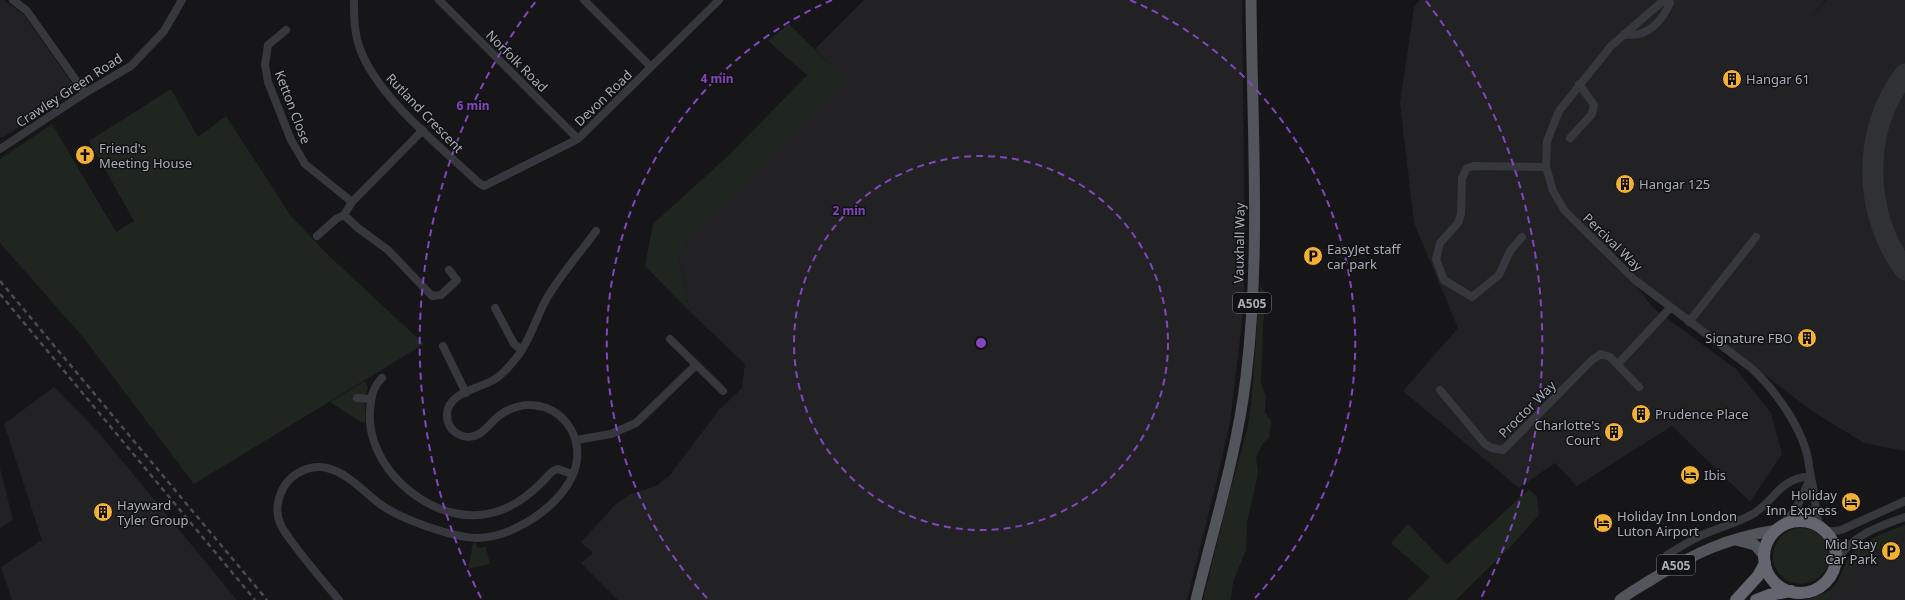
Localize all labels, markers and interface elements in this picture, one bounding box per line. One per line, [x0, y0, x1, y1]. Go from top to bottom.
street label: Norfolk Road [482, 26, 552, 96]
street label: Crawley Green Road [12, 49, 126, 131]
street label: Devon Road [570, 66, 636, 130]
street label: Ketton Close [271, 68, 315, 146]
building icon: Hangar 61 [1721, 68, 1743, 90]
street label: Rutland Crescent [382, 69, 468, 157]
text: 4 min [700, 70, 734, 87]
place label: Hangar 61 [1746, 70, 1810, 88]
text: 6 min [456, 97, 490, 114]
place label: Friend's Meeting House [99, 139, 192, 172]
church icon: Friend's Meeting House [74, 144, 96, 166]
building icon: Hangar 125 [1614, 173, 1636, 195]
place label: Hangar 125 [1639, 175, 1710, 193]
text: 2 min [832, 202, 866, 219]
street label: Vauxhall Way [1229, 202, 1249, 284]
street label: Percival Way [1579, 209, 1647, 275]
place label: EasyJet staff car park [1327, 240, 1402, 273]
parking icon: EasyJet staff car park [1302, 245, 1324, 267]
road number: A505 [1233, 293, 1271, 313]
building icon: Signature FBO [1796, 327, 1818, 349]
place label: Signature FBO [1705, 329, 1793, 347]
centre of rings [974, 336, 988, 350]
street label: Proctor Way [1494, 376, 1560, 442]
building icon: Prudence Place [1630, 403, 1652, 425]
place label: Prudence Place [1655, 405, 1749, 423]
place label: Charlotte's Court [1535, 416, 1600, 449]
building icon: Charlotte's Court [1603, 421, 1625, 443]
hotel icon: Ibis [1679, 464, 1701, 486]
place label: Ibis [1704, 466, 1726, 484]
place label: Holiday Inn Express [1766, 486, 1837, 519]
hotel icon: Holiday Inn Express [1840, 491, 1862, 513]
place label: Hayward Tyler Group [117, 496, 189, 529]
building icon: Hayward Tyler Group [92, 501, 114, 523]
place label: Holiday Inn London Luton Airport [1617, 507, 1737, 540]
hotel icon: Holiday Inn London Luton Airport [1592, 512, 1614, 534]
place label: Mid Stay Car Park [1825, 535, 1877, 568]
parking icon: Mid Stay Car Park [1880, 540, 1902, 562]
road number: A505 [1657, 555, 1695, 575]

